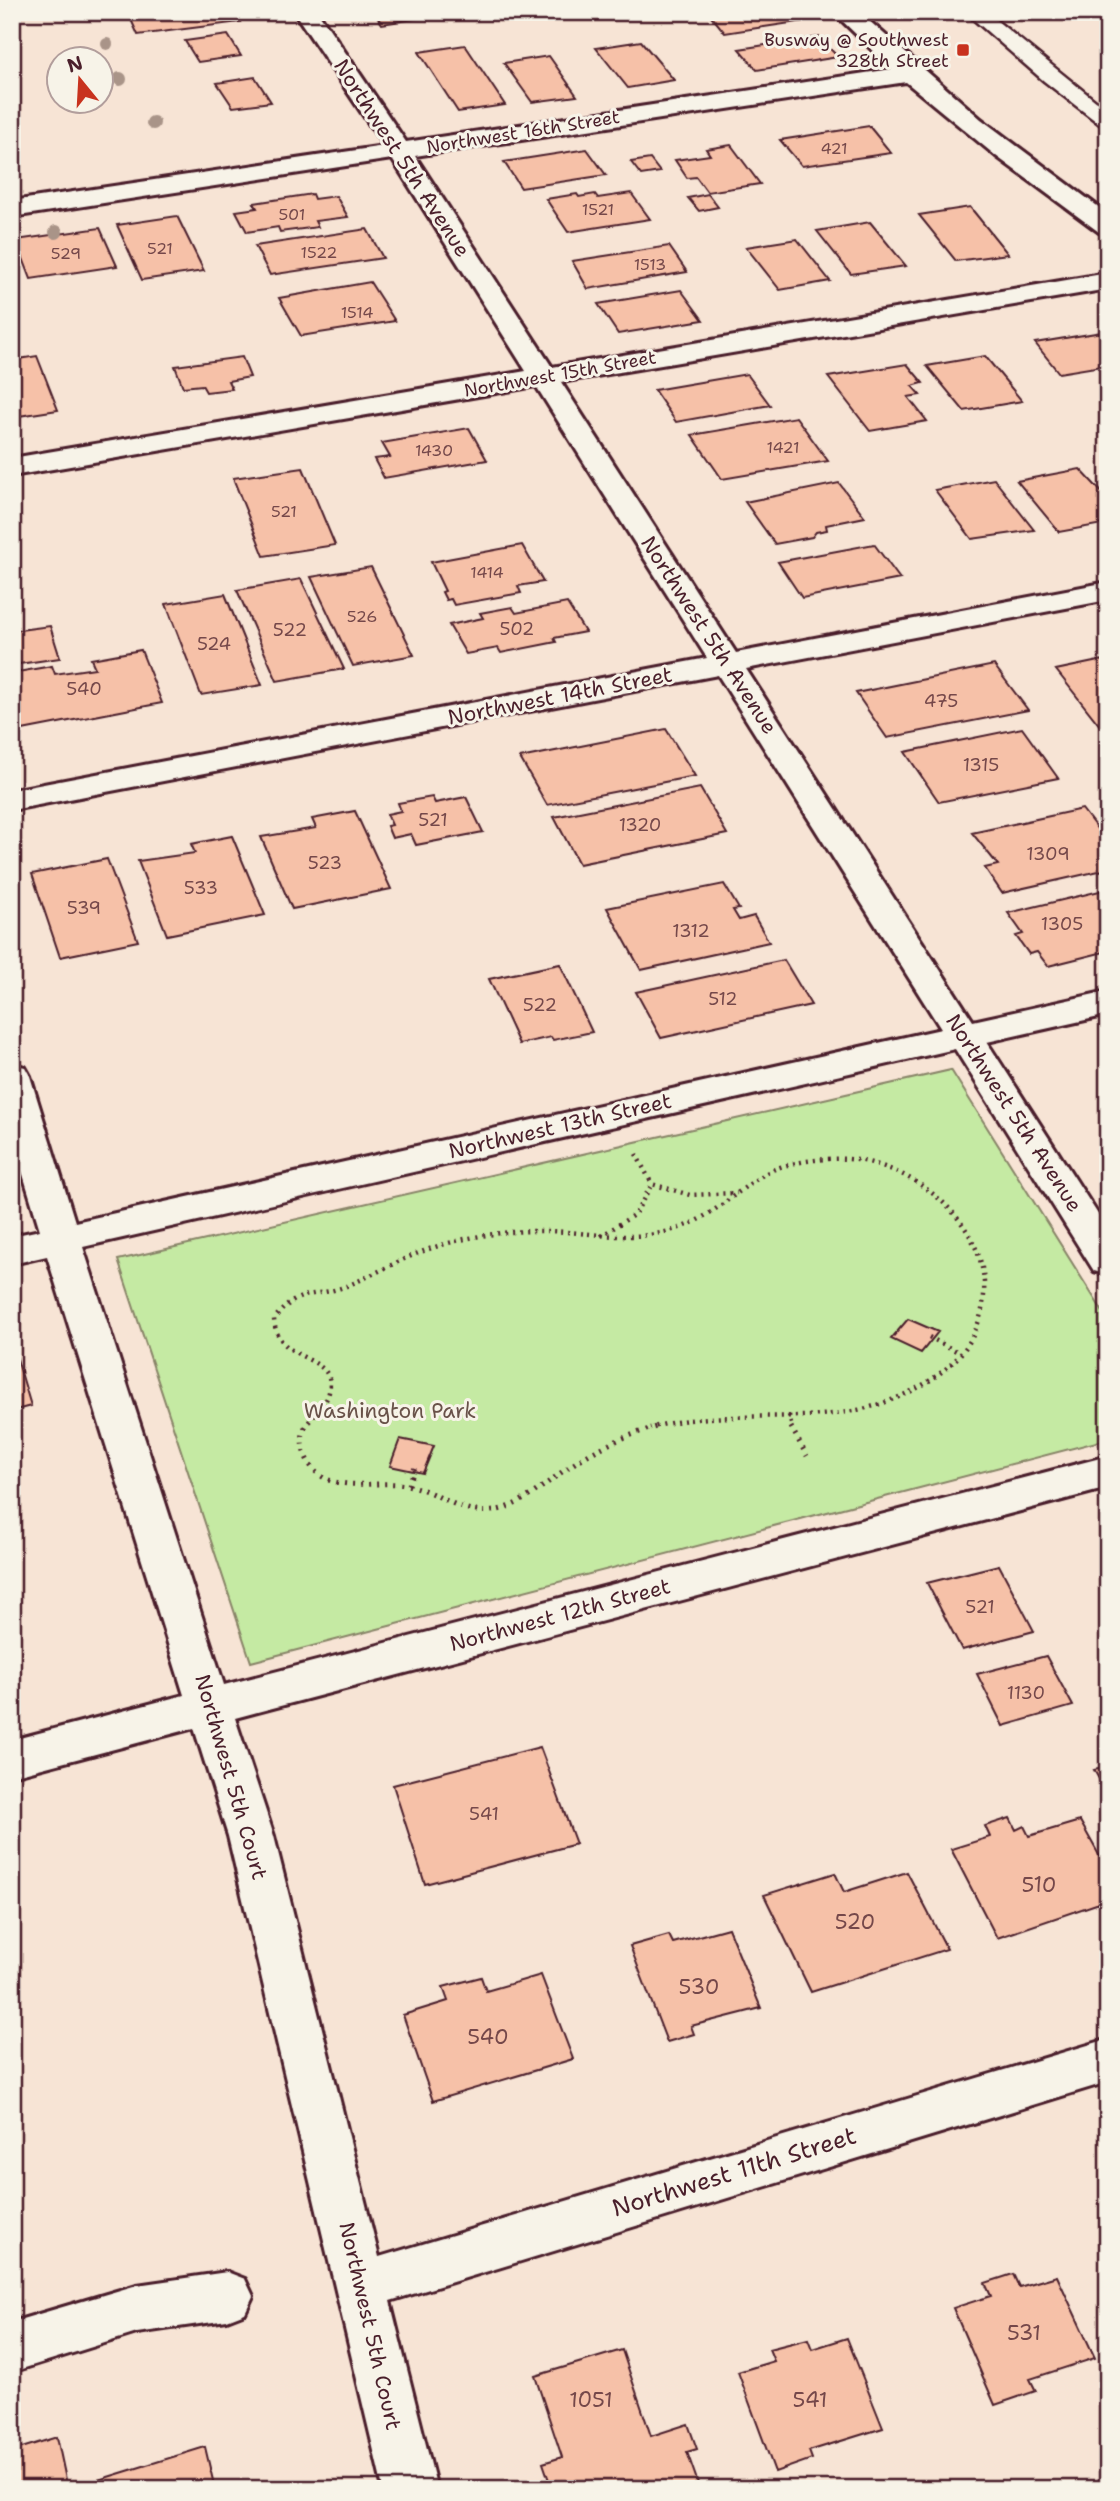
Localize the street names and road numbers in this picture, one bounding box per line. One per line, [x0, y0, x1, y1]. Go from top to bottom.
street label: Northwest 5th Avenue [327, 54, 477, 262]
street label: Northwest 16th Street [425, 105, 622, 159]
street label: Northwest 15th Street [462, 345, 658, 403]
street label: Northwest 5th Avenue [634, 531, 784, 739]
street label: Northwest 14th Street [445, 660, 675, 732]
street label: Northwest 5th Avenue [939, 1009, 1089, 1217]
street label: Northwest 13th Street [446, 1087, 674, 1165]
street label: Northwest 12th Street [446, 1572, 674, 1658]
street label: Northwest 5th Court [188, 1671, 274, 1883]
street label: Northwest 11th Street [608, 2120, 860, 2224]
street label: Northwest 5th Court [332, 2219, 408, 2433]

